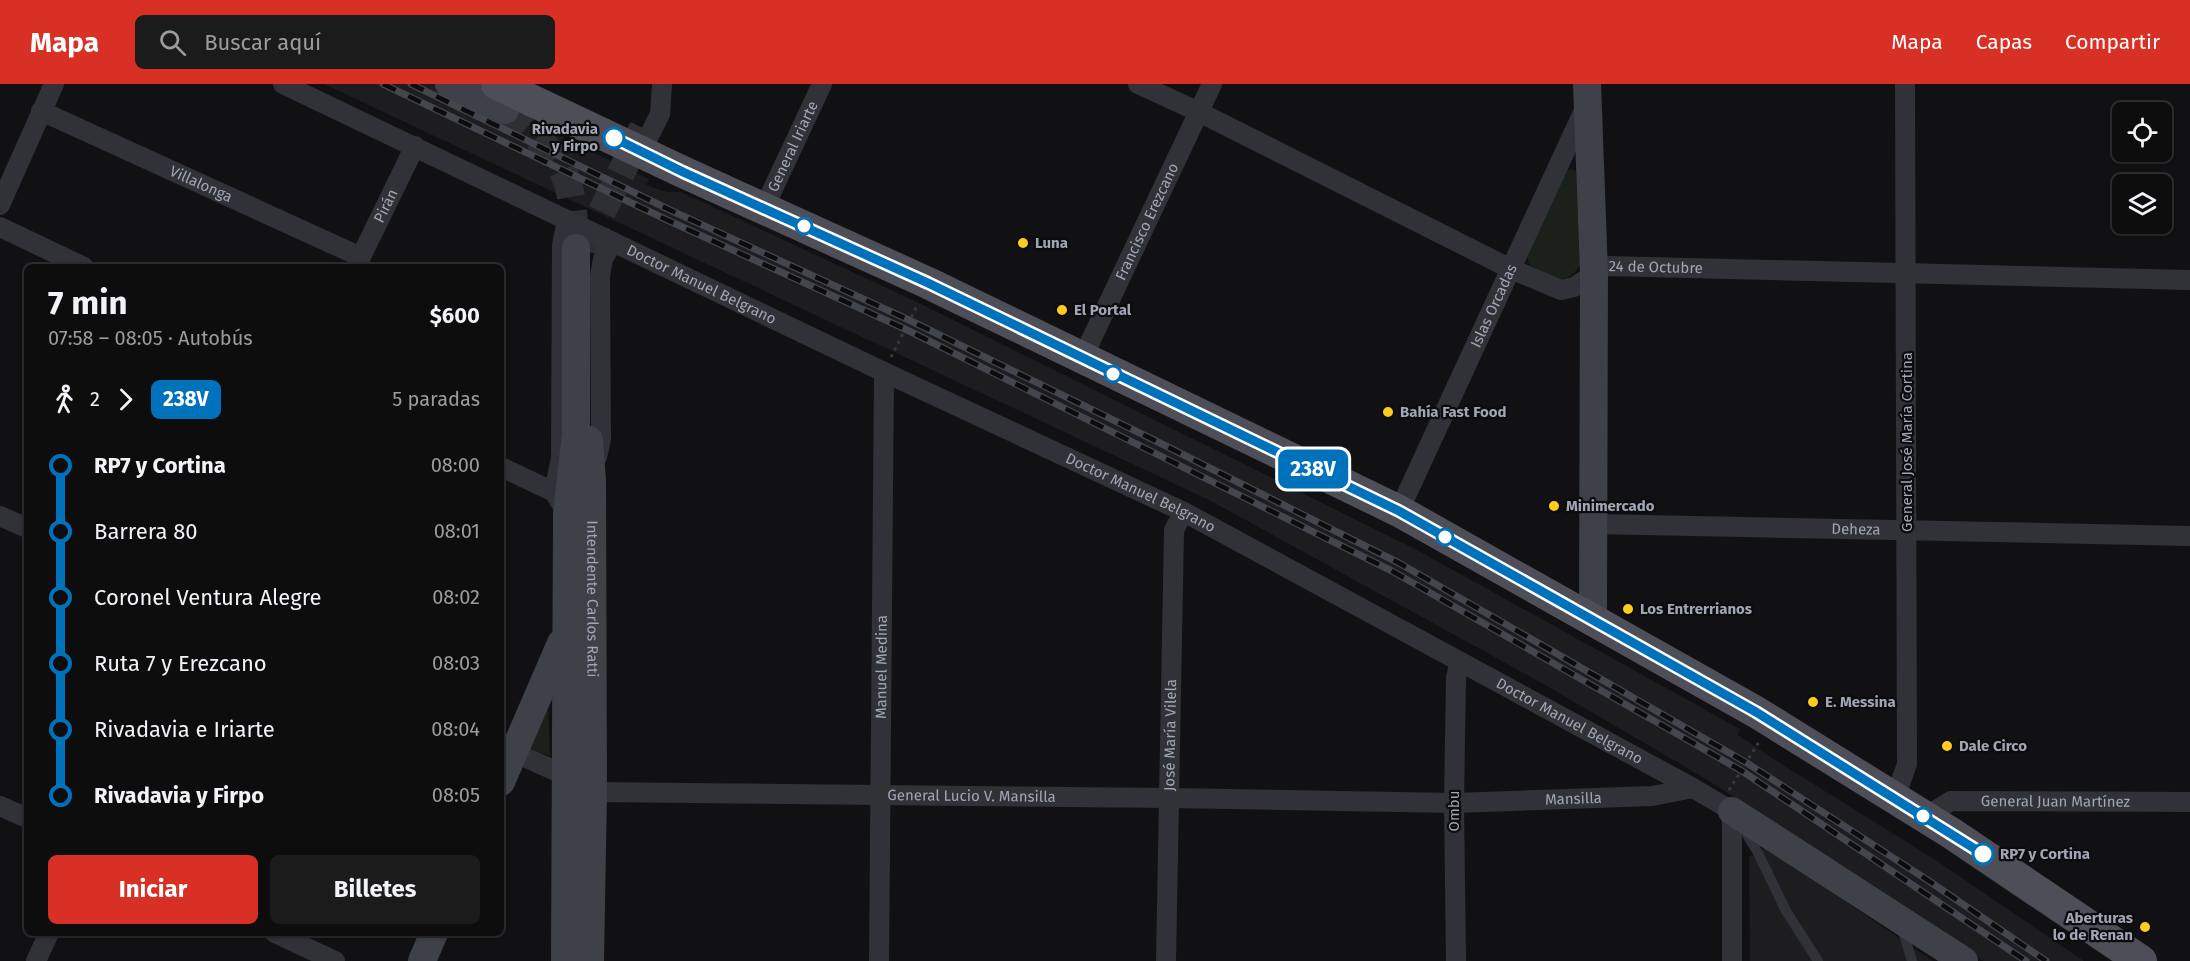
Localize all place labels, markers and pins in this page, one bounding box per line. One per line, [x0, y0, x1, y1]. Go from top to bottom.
place label: Rivadavia y Firpo [532, 120, 598, 155]
marker: Rivadavia y Firpo [603, 127, 625, 149]
unlabelled marker [795, 217, 813, 235]
place label: Luna [1035, 234, 1068, 252]
marker: Luna [1016, 236, 1030, 250]
place label: El Portal [1074, 301, 1132, 319]
marker: El Portal [1055, 303, 1069, 317]
unlabelled marker [1104, 365, 1122, 383]
place label: Bahía Fast Food [1400, 403, 1507, 421]
marker: Bahía Fast Food [1381, 405, 1395, 419]
place label: Minimercado [1566, 497, 1655, 515]
marker: Minimercado [1547, 499, 1561, 513]
unlabelled marker [1436, 528, 1454, 546]
place label: Los Entrerrianos [1640, 600, 1752, 618]
marker: Los Entrerrianos [1621, 602, 1635, 616]
place label: E. Messina [1825, 693, 1896, 711]
marker: E. Messina [1806, 695, 1820, 709]
place label: Dale Circo [1959, 737, 2027, 755]
marker: Dale Circo [1940, 739, 1954, 753]
unlabelled marker [1914, 807, 1932, 825]
marker: RP7 y Cortina [1972, 843, 1994, 865]
place label: RP7 y Cortina [2000, 845, 2090, 863]
place label: Aberturas lo de Renan [2053, 909, 2133, 944]
marker: Aberturas lo de Renan [2138, 920, 2152, 934]

